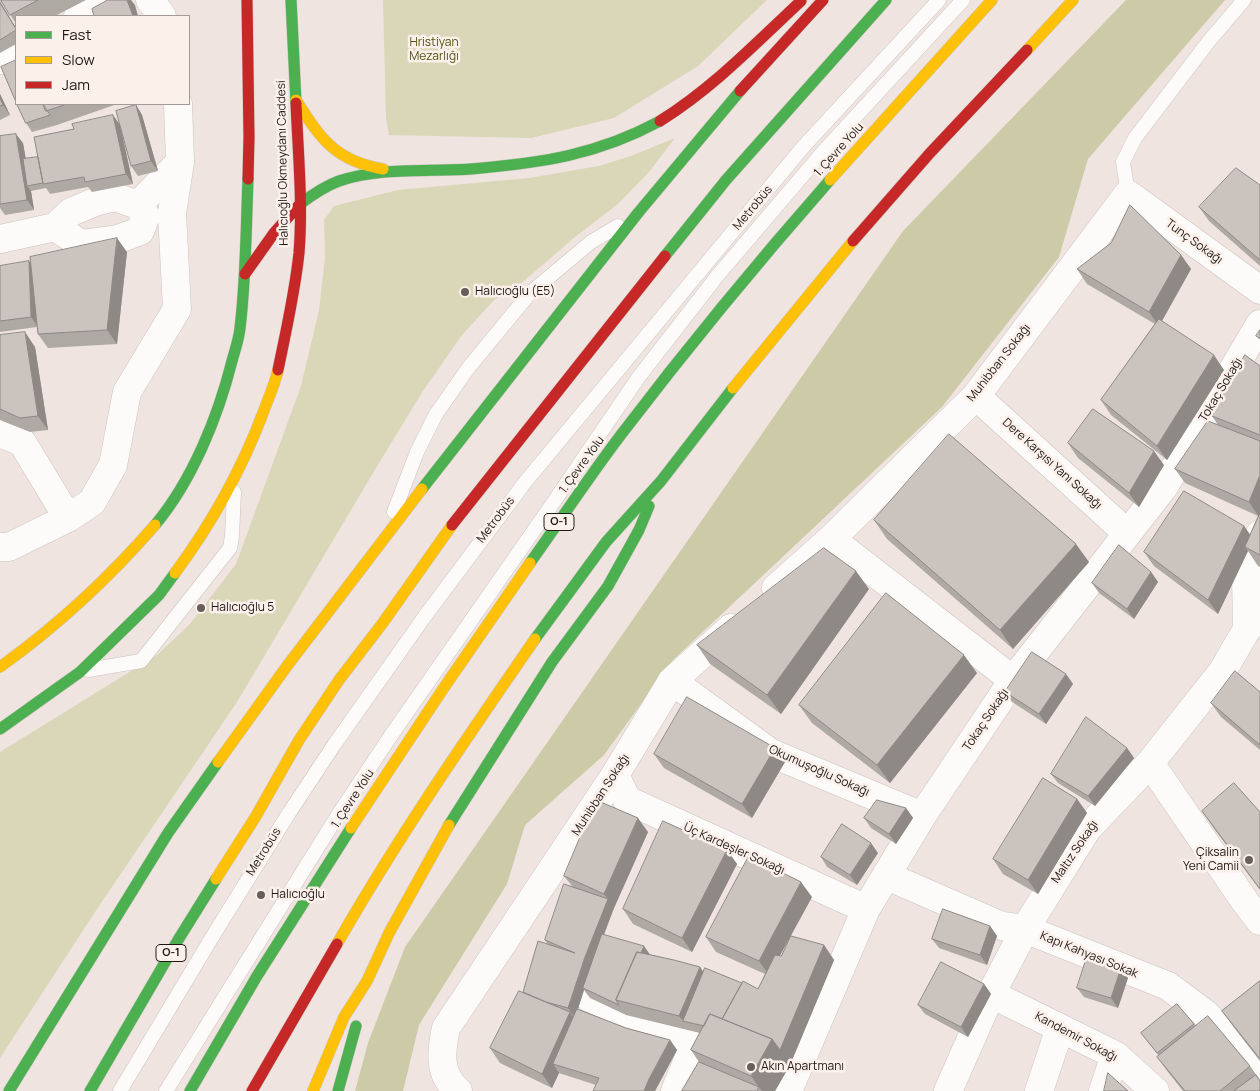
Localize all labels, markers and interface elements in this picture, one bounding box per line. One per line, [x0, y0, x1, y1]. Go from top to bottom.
legend [15, 15, 190, 105]
text: Fast [62, 24, 91, 45]
park label: Hristiyan Mezarlığı [409, 36, 459, 64]
text: Slow [62, 49, 95, 70]
text: Jam [62, 74, 90, 95]
street label: Halıcıoğlu Okmeydanı Caddesi [274, 80, 292, 246]
street label: 1. Çevre Yolu [811, 120, 867, 180]
street label: Metrobüs [730, 183, 776, 233]
street label: Tunç Sokağı [1163, 217, 1225, 267]
place label: Halıcıoğlu (E5) [475, 285, 555, 299]
marker: Halıcıoğlu (E5) [459, 286, 471, 298]
street label: Muhibban Sokağı [964, 321, 1034, 405]
street label: Tokaç Sokağı [1196, 355, 1246, 425]
street label: Dere Karşısı Yanı Sokağı [999, 416, 1105, 512]
street label: 1. Çevre Yolu [556, 433, 608, 497]
street label: Metrobüs [474, 494, 518, 546]
road number: O-1 [544, 514, 574, 530]
place label: Halıcıoğlu 5 [211, 601, 274, 615]
marker: Halıcıoğlu 5 [195, 602, 207, 614]
street label: Tokaç Sokağı [960, 686, 1012, 754]
street label: Okumuşoğlu Sokağı [766, 742, 872, 800]
street label: Muhibban Sokağı [569, 751, 633, 839]
street label: 1. Çevre Yolu [329, 767, 377, 831]
street label: Maltız Sokağı [1049, 818, 1101, 886]
street label: Üç Kardeşler Sokağı [681, 820, 787, 878]
street label: Metrobüs [244, 825, 284, 879]
place label: Çiksalin Yeni Camii [1183, 846, 1239, 874]
marker: Çiksalin Yeni Camii [1243, 854, 1255, 866]
place label: Halıcıoğlu [271, 888, 325, 902]
marker: Halıcıoğlu [255, 889, 267, 901]
street label: Kapı Kahyası Sokak [1038, 929, 1140, 981]
road number: O-1 [156, 944, 186, 961]
street label: Kandemir Sokağı [1032, 1009, 1120, 1065]
place label: Akın Apartmanı [761, 1060, 844, 1074]
marker: Akın Apartmanı [745, 1061, 757, 1073]

